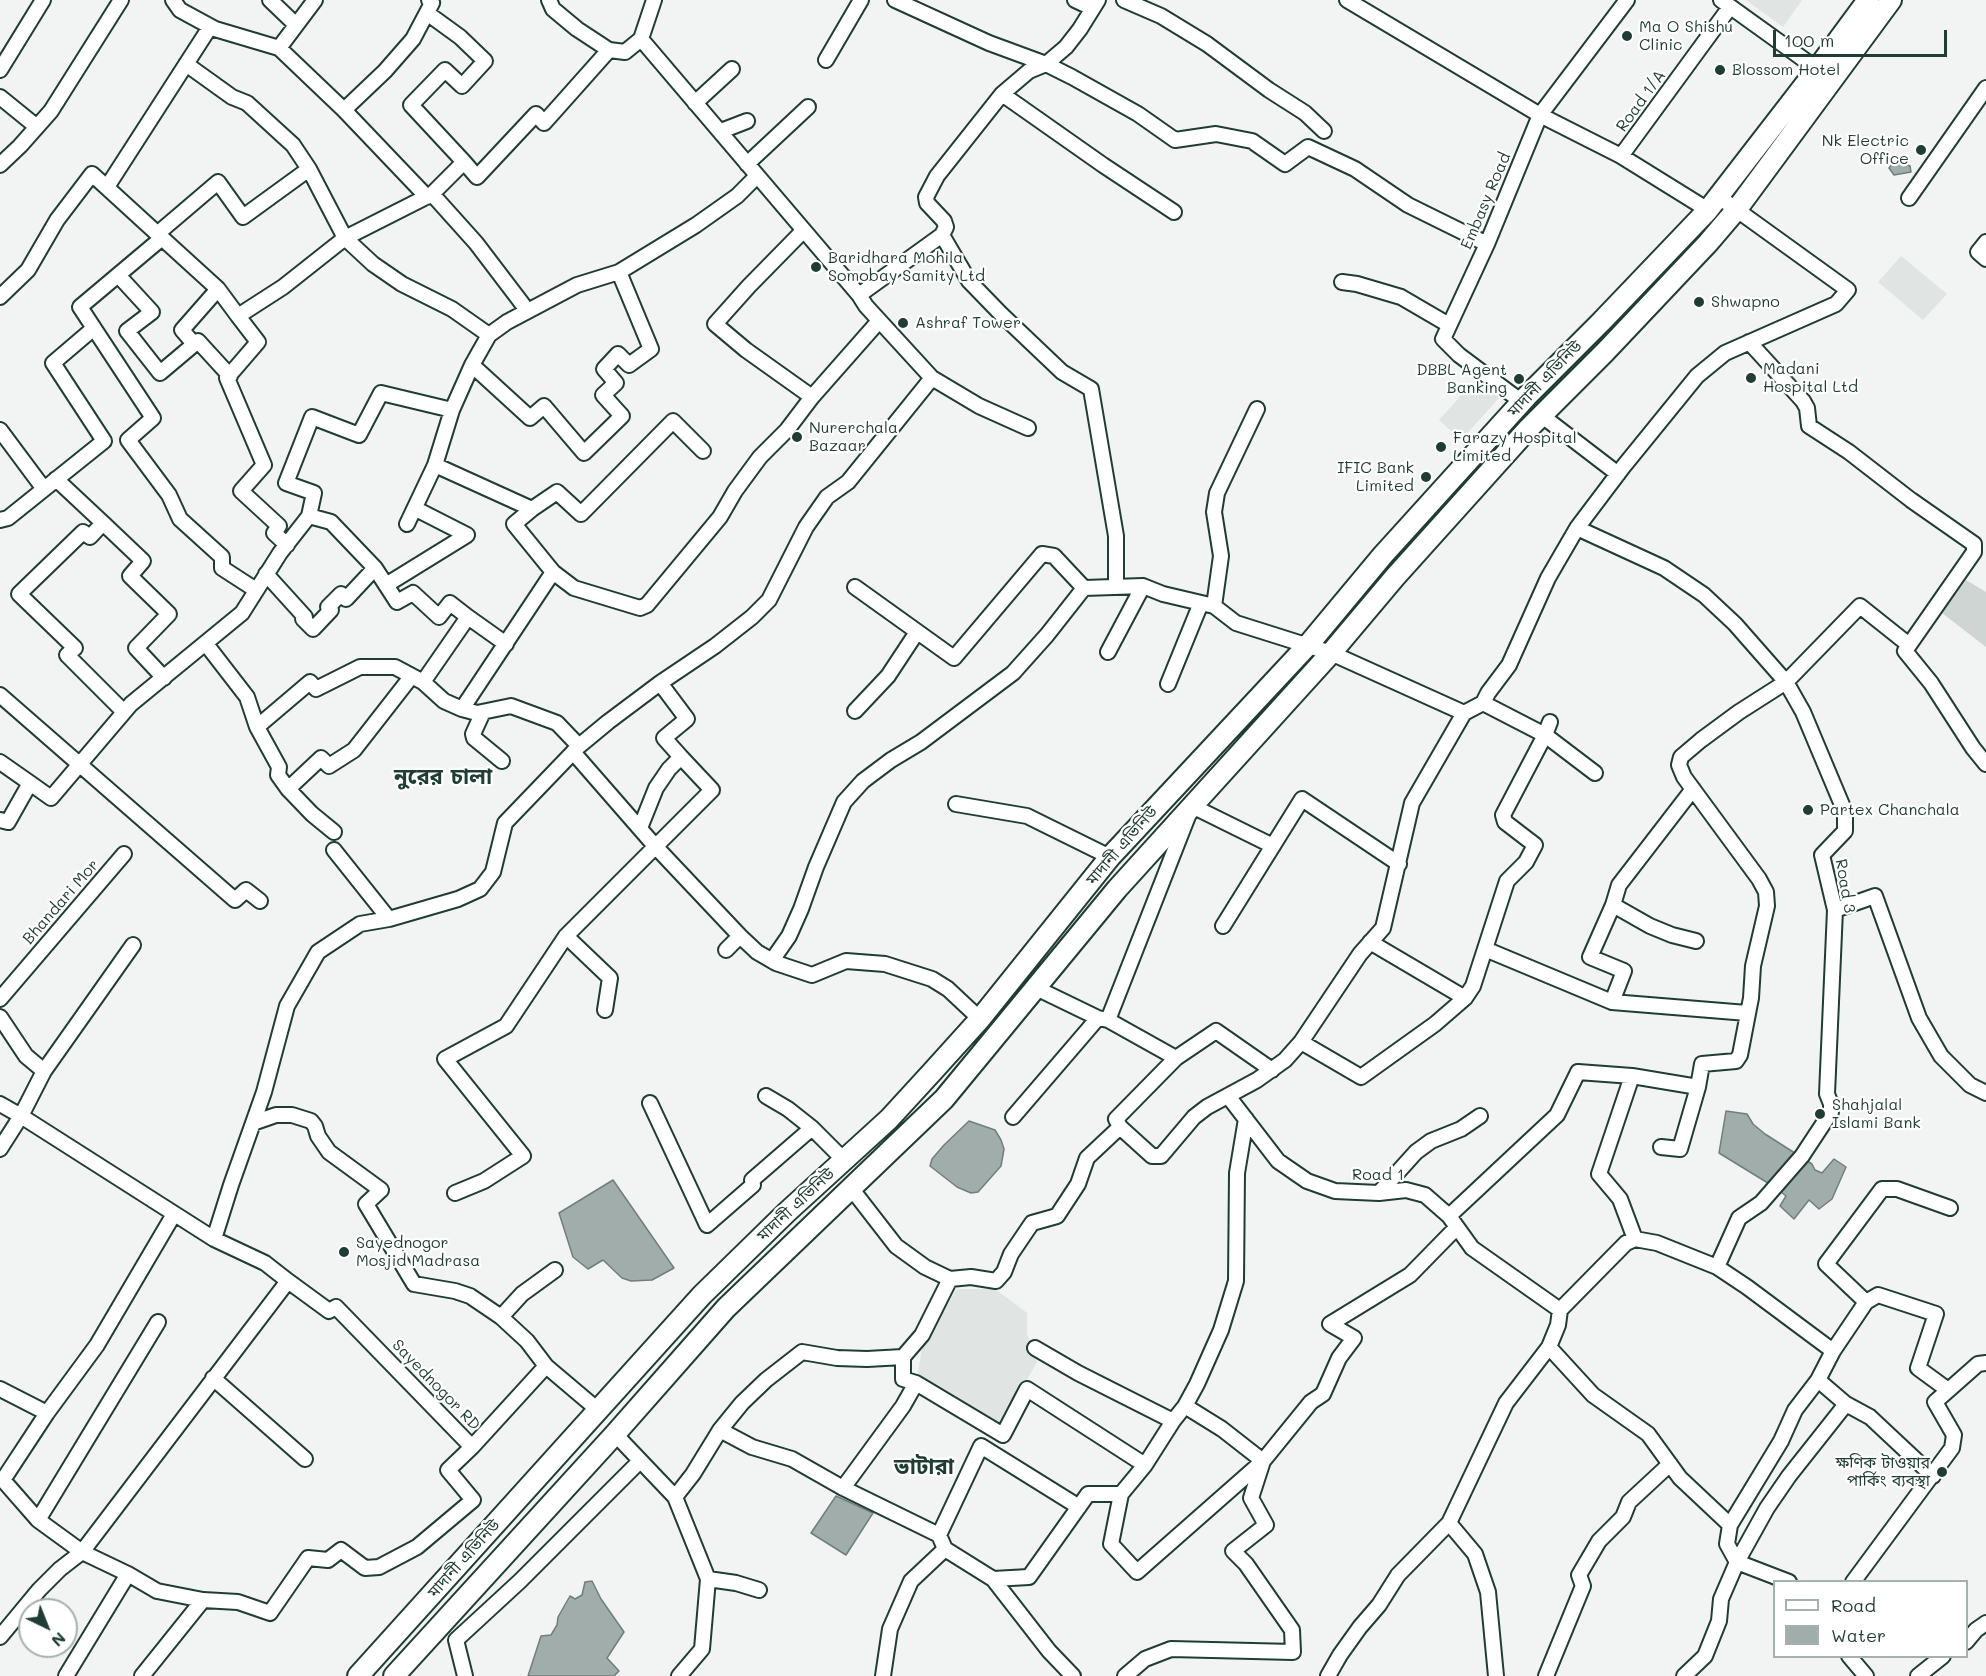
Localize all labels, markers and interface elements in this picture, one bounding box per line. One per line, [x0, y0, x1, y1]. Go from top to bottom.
place label: Ma O Shishu Clinic [1639, 17, 1733, 55]
scale bar [1776, 18, 1950, 56]
text: 100 m [1784, 28, 1834, 52]
marker: Ma O Shishu Clinic [1620, 29, 1634, 43]
place label: Blossom Hotel [1732, 60, 1840, 80]
marker: Blossom Hotel [1713, 63, 1727, 77]
street label: Road 1/A [1612, 66, 1670, 136]
place label: Nk Electric Office [1822, 131, 1909, 169]
marker: Nk Electric Office [1914, 143, 1928, 157]
street label: Embasy Road [1457, 150, 1515, 252]
place label: Baridhara Mohila Somobay Samity Ltd [828, 248, 985, 286]
marker: Baridhara Mohila Somobay Samity Ltd [809, 260, 823, 274]
place label: Shwapno [1711, 292, 1780, 312]
marker: Shwapno [1692, 295, 1706, 309]
place label: Ashraf Tower [915, 313, 1021, 333]
marker: Ashraf Tower [896, 316, 910, 330]
street label: মাদানী এভিনিউ [1504, 337, 1586, 421]
place label: Madani Hospital Ltd [1763, 359, 1858, 397]
place label: DBBL Agent Banking [1416, 360, 1507, 398]
marker: Madani Hospital Ltd [1744, 371, 1758, 385]
marker: DBBL Agent Banking [1512, 372, 1526, 386]
place label: Nurerchala Bazaar [809, 418, 898, 456]
place label: Farazy Hospital Limited [1453, 428, 1577, 466]
marker: Nurerchala Bazaar [790, 430, 804, 444]
marker: Farazy Hospital Limited [1434, 440, 1448, 454]
place label: IFIC Bank Limited [1337, 458, 1414, 496]
marker: IFIC Bank Limited [1419, 470, 1433, 484]
district label: নুরের চালা [394, 764, 492, 790]
place label: Partex Chanchala [1820, 800, 1960, 820]
street label: মাদানী এভিনিউ [1082, 802, 1162, 890]
marker: Partex Chanchala [1801, 803, 1815, 817]
street label: Bhandari Mor [19, 856, 103, 948]
street label: Road 3 [1831, 858, 1859, 914]
place label: Shahjalal Islami Bank [1832, 1095, 1921, 1133]
marker: Shahjalal Islami Bank [1813, 1107, 1827, 1121]
street label: মাদানী এভিনিউ [753, 1164, 839, 1246]
street label: Road 1 [1352, 1165, 1404, 1185]
place label: Sayednogor Mosjid Madrasa [356, 1233, 480, 1271]
marker: Sayednogor Mosjid Madrasa [337, 1245, 351, 1259]
street label: Sayednogor RD [388, 1336, 484, 1434]
place label: ক্ষণিক টাওয়ার পার্কিং ব্যবস্থা [1835, 1453, 1930, 1491]
district label: ভাটারা [894, 1454, 954, 1480]
marker: ক্ষণিক টাওয়ার পার্কিং ব্যবস্থা [1935, 1465, 1949, 1479]
street label: মাদানী এভিনিউ [424, 1516, 504, 1602]
legend [1773, 1580, 1968, 1658]
text: Road [1831, 1593, 1876, 1617]
north arrow [18, 1598, 78, 1658]
text: Water [1831, 1623, 1886, 1647]
text: N [48, 1628, 71, 1652]

